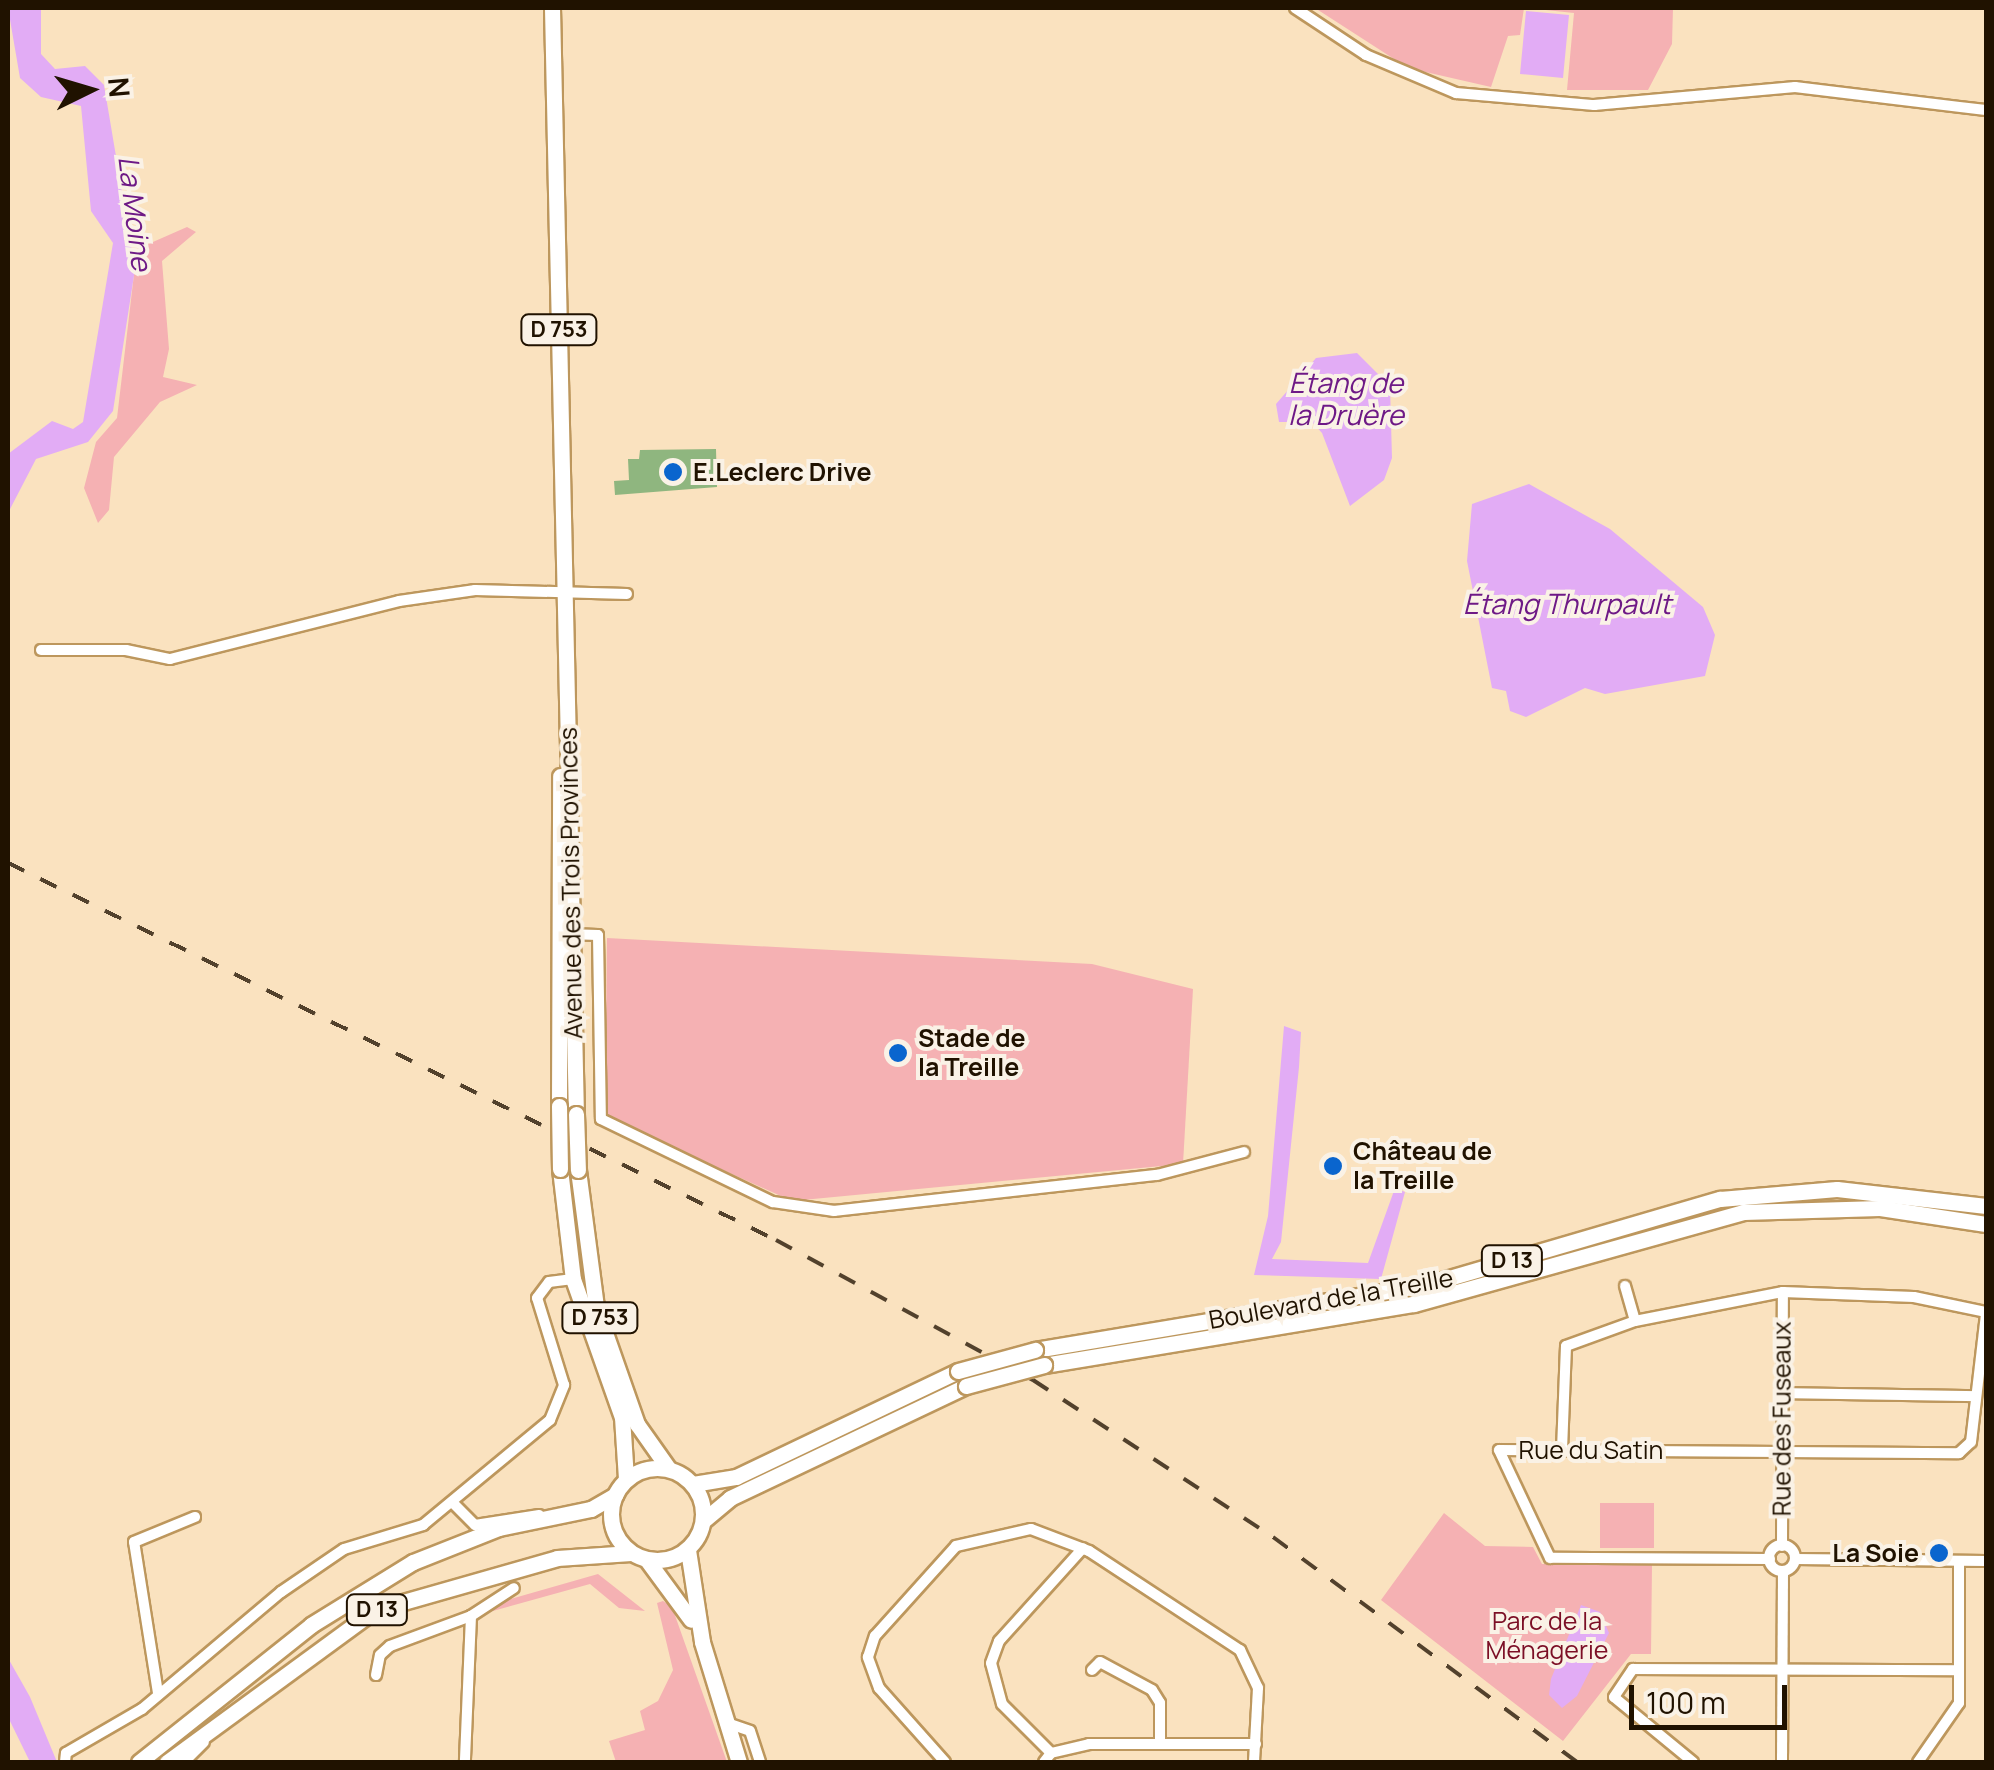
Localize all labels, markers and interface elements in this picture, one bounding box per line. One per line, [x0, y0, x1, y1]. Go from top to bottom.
north arrow [40, 40, 140, 140]
text: N [100, 76, 140, 99]
water label: La Moine [112, 154, 160, 272]
road number: D 753 [519, 313, 599, 347]
water label: Étang de la Druère [1288, 365, 1404, 431]
place label: E.Leclerc Drive [693, 457, 872, 487]
marker: E.Leclerc Drive [662, 461, 684, 483]
water label: Étang Thurpault [1463, 586, 1671, 620]
street label: Avenue des Trois Provinces [553, 727, 589, 1039]
place label: Stade de la Treille [918, 1024, 1026, 1083]
marker: Stade de la Treille [887, 1042, 909, 1064]
place label: Château de la Treille [1353, 1137, 1492, 1196]
marker: Château de la Treille [1322, 1155, 1344, 1177]
road number: D 13 [1480, 1244, 1544, 1278]
street label: Boulevard de la Treille [1206, 1263, 1456, 1335]
road number: D 753 [560, 1301, 640, 1335]
street label: Rue des Fuseaux [1767, 1322, 1797, 1516]
street label: Rue du Satin [1519, 1435, 1663, 1465]
place label: La Soie [1832, 1538, 1919, 1568]
marker: La Soie [1928, 1542, 1950, 1564]
road number: D 13 [344, 1593, 410, 1627]
park label: Parc de la Ménagerie [1486, 1607, 1608, 1666]
scale bar [1634, 1665, 1792, 1727]
text: 100 m [1646, 1682, 1726, 1723]

